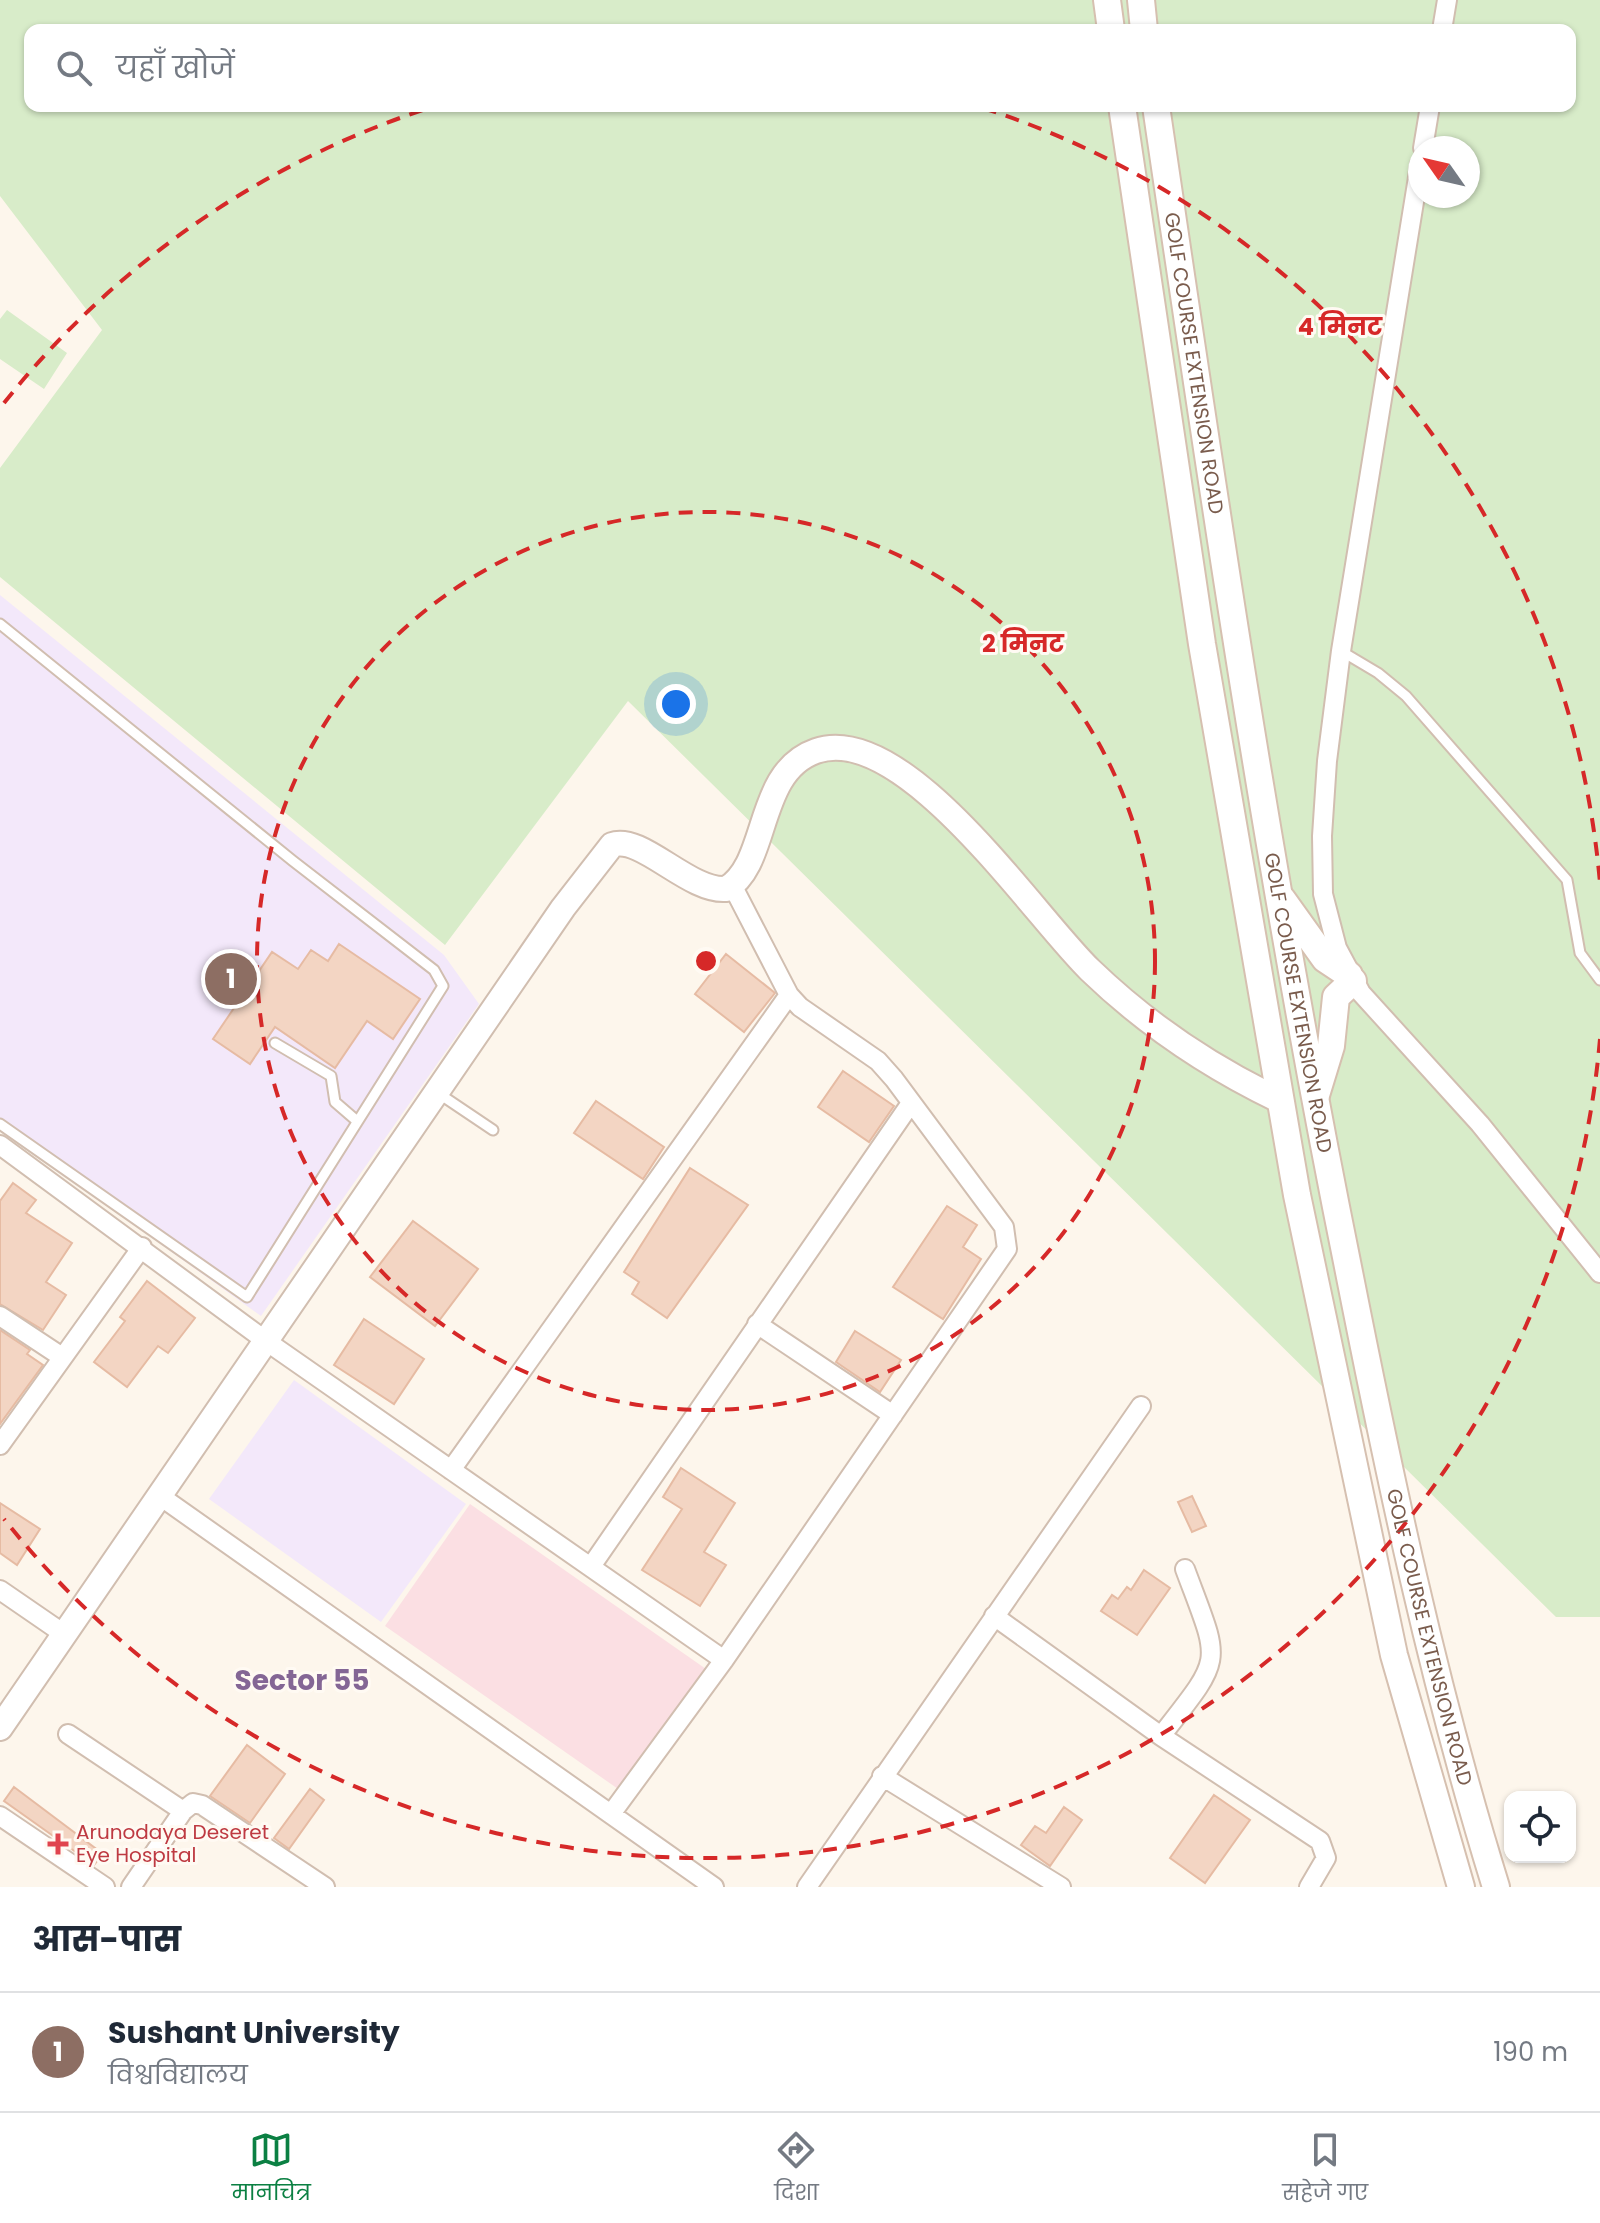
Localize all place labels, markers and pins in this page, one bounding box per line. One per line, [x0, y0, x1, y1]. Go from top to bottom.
centre of rings [692, 947, 720, 975]
pin: 1 [205, 949, 257, 1009]
place label: Arunodaya Deseret Eye Hospital [76, 1818, 269, 1869]
marker: Arunodaya Deseret Eye Hospital [47, 1833, 69, 1855]

